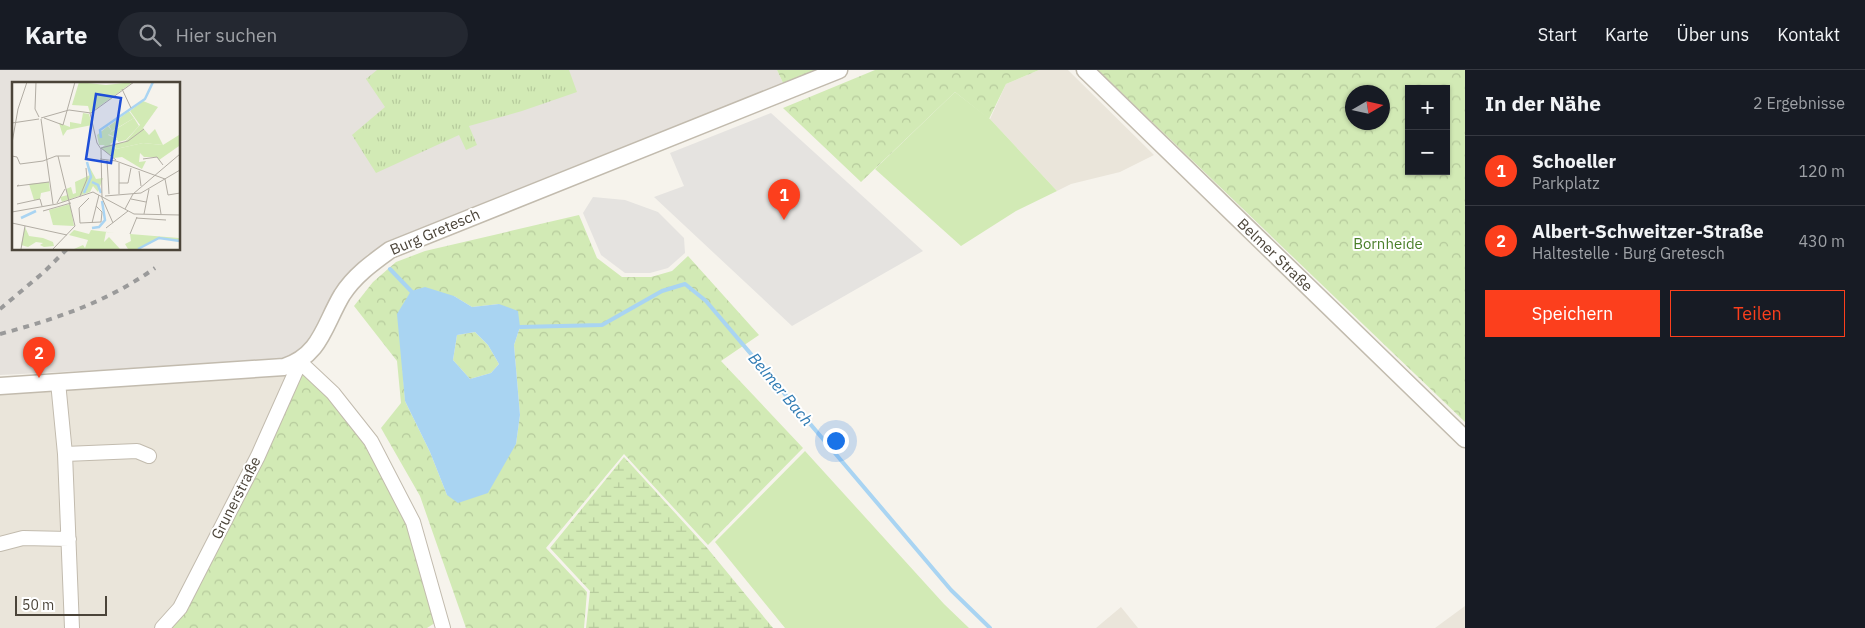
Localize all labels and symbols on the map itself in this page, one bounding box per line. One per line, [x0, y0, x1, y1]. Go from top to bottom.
inset map [12, 82, 180, 250]
north arrow [1345, 85, 1390, 130]
pin: 1 [768, 179, 800, 220]
street label: Burg Gretesch [387, 204, 483, 259]
street label: Belmer Straße [1234, 214, 1317, 295]
park label: Bornheide [1353, 234, 1423, 253]
pin: 2 [23, 337, 55, 378]
water label: Belmer Bach [744, 348, 818, 430]
your location [823, 428, 849, 454]
street label: Grunerstraße [207, 453, 265, 542]
scale bar [15, 593, 108, 616]

